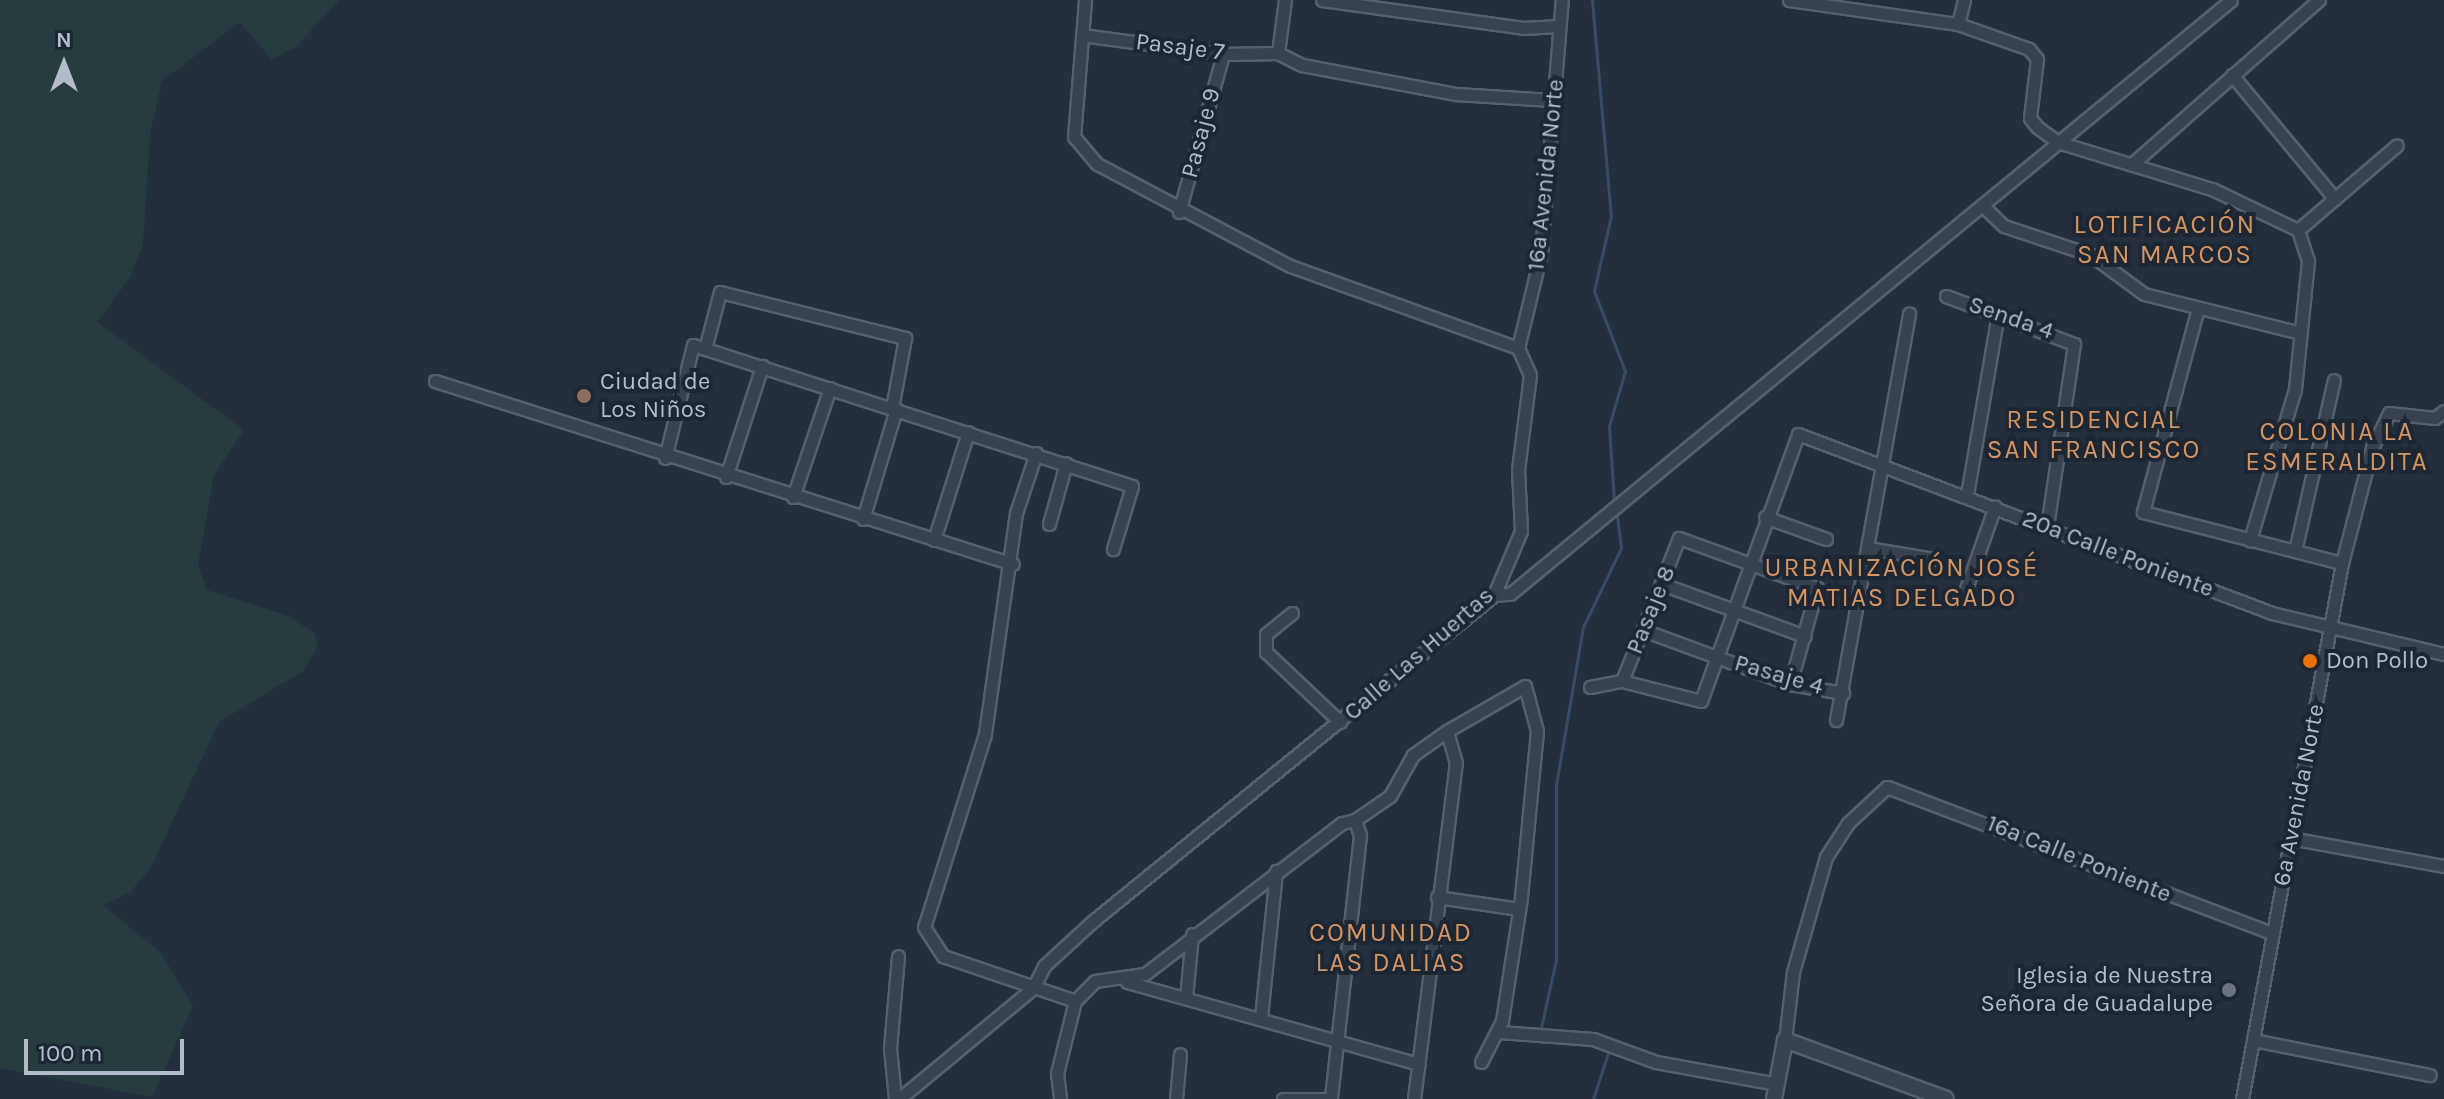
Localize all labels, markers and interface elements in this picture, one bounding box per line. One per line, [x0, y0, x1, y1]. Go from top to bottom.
north arrow [24, 24, 104, 104]
text: N [56, 27, 72, 53]
street label: Pasaje 7 [1134, 27, 1226, 67]
street label: 16a Avenida Norte [1522, 78, 1570, 272]
street label: Pasaje 9 [1175, 85, 1227, 181]
district label: LOTIFICACIÓN SAN MARCOS [2074, 209, 2256, 270]
street label: Senda 4 [1965, 290, 2057, 346]
place label: Ciudad de Los Niños [600, 368, 710, 424]
marker: Ciudad de Los Niños [575, 387, 593, 405]
district label: RESIDENCIAL SAN FRANCISCO [1987, 404, 2201, 466]
district label: COLONIA LA ESMERALDITA [2245, 416, 2429, 478]
street label: 20a Calle Poniente [2018, 504, 2218, 604]
district label: URBANIZACIÓN JOSÉ MATIAS DELGADO [1765, 552, 2039, 614]
street label: Pasaje 8 [1620, 562, 1682, 658]
street label: Calle Las Huertas [1338, 581, 1500, 727]
place label: Don Pollo [2326, 647, 2428, 675]
street label: Pasaje 4 [1731, 649, 1827, 701]
marker: Don Pollo [2301, 652, 2319, 670]
street label: 6a Avenida Norte [2267, 702, 2331, 888]
street label: 16a Calle Poniente [1983, 809, 2175, 909]
district label: COMUNIDAD LAS DALIAS [1309, 917, 1473, 978]
place label: Iglesia de Nuestra Señora de Guadalupe [1981, 962, 2213, 1018]
marker: Iglesia de Nuestra Señora de Guadalupe [2220, 981, 2238, 999]
scale bar [28, 1023, 188, 1073]
text: 100 m [38, 1039, 103, 1067]

